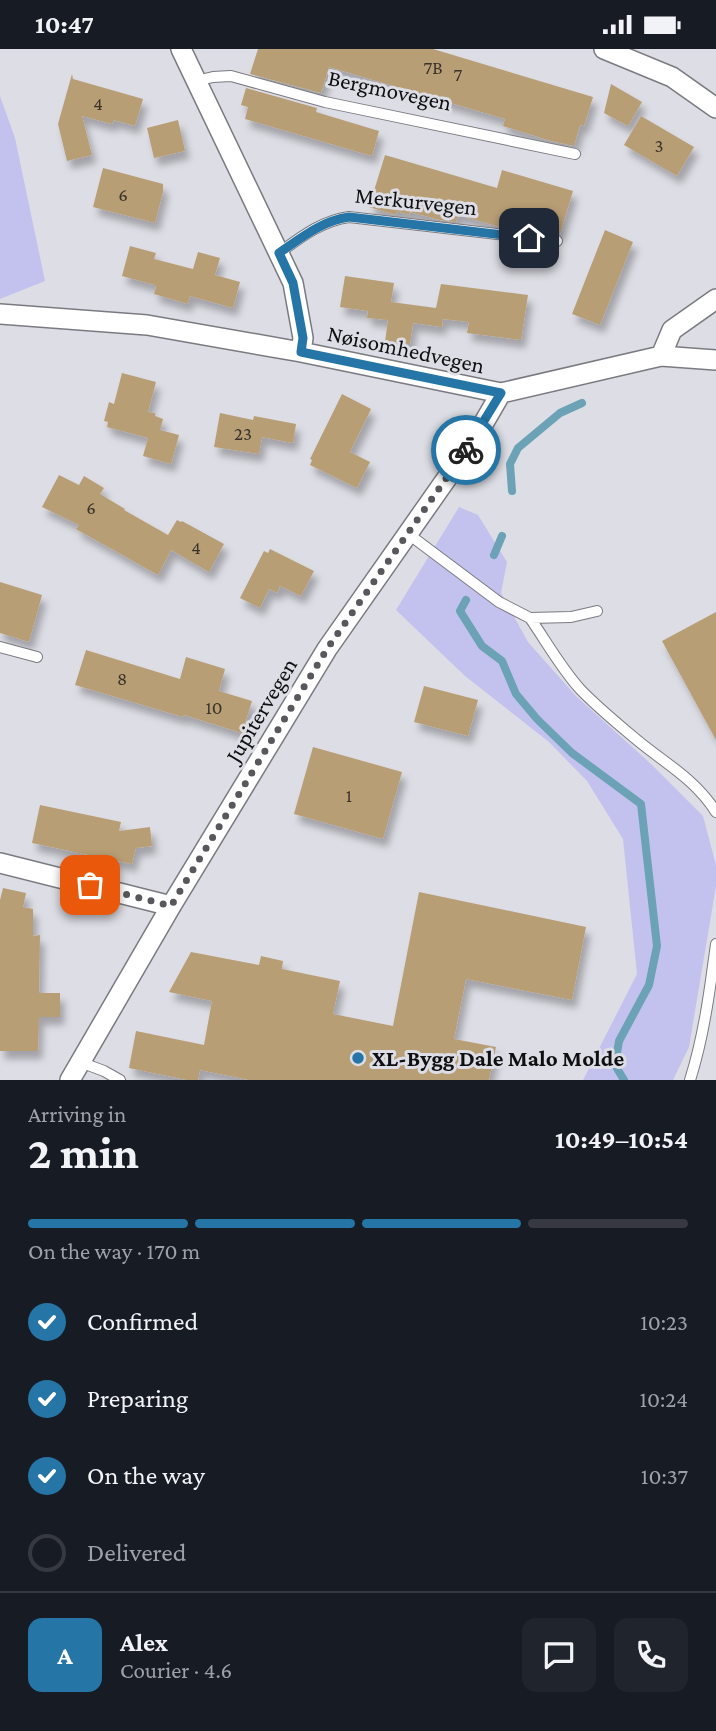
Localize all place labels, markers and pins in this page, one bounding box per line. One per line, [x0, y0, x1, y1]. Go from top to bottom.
pin [499, 208, 559, 268]
pin [60, 855, 120, 915]
place label: XL-Bygg Dale Malo Molde [372, 1045, 624, 1071]
marker: XL-Bygg Dale Malo Molde [350, 1050, 366, 1066]

